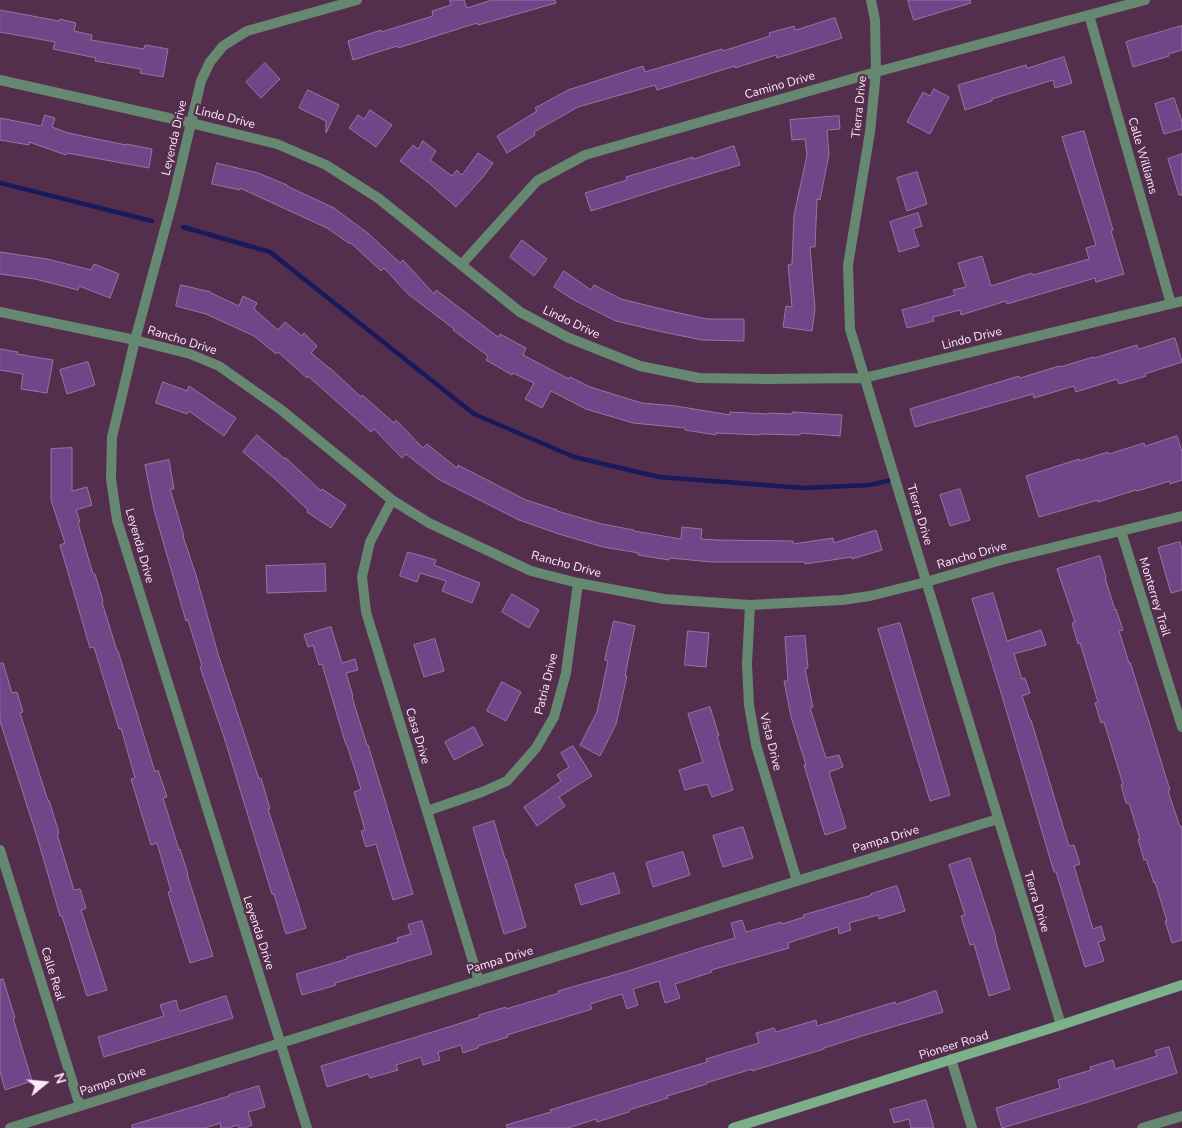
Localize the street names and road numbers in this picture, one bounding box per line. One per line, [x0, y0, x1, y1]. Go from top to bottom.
street label: Camino Drive [743, 69, 817, 103]
street label: Tierra Drive [850, 75, 870, 139]
street label: Leyenda Drive [159, 99, 191, 177]
street label: Lindo Drive [194, 104, 256, 132]
street label: Calle Williams [1124, 116, 1160, 196]
street label: Lindo Drive [540, 304, 602, 342]
street label: Rancho Drive [146, 324, 218, 358]
street label: Lindo Drive [941, 325, 1003, 353]
street label: Tierra Drive [903, 483, 935, 547]
street label: Leyenda Drive [121, 507, 157, 585]
street label: Rancho Drive [936, 539, 1008, 573]
street label: Rancho Drive [529, 549, 603, 581]
street label: Monterrey Trail [1135, 556, 1173, 638]
street label: Patria Drive [532, 652, 562, 716]
street label: Casa Drive [402, 706, 432, 766]
street label: Vista Drive [756, 712, 784, 772]
street label: Pampa Drive [851, 823, 921, 857]
street label: Tierra Drive [1020, 870, 1052, 934]
street label: Leyenda Drive [239, 894, 277, 972]
street label: Pampa Drive [465, 944, 535, 978]
street label: Calle Real [37, 946, 67, 1002]
street label: Pioneer Road [917, 1029, 991, 1063]
street label: Pampa Drive [78, 1065, 148, 1099]

